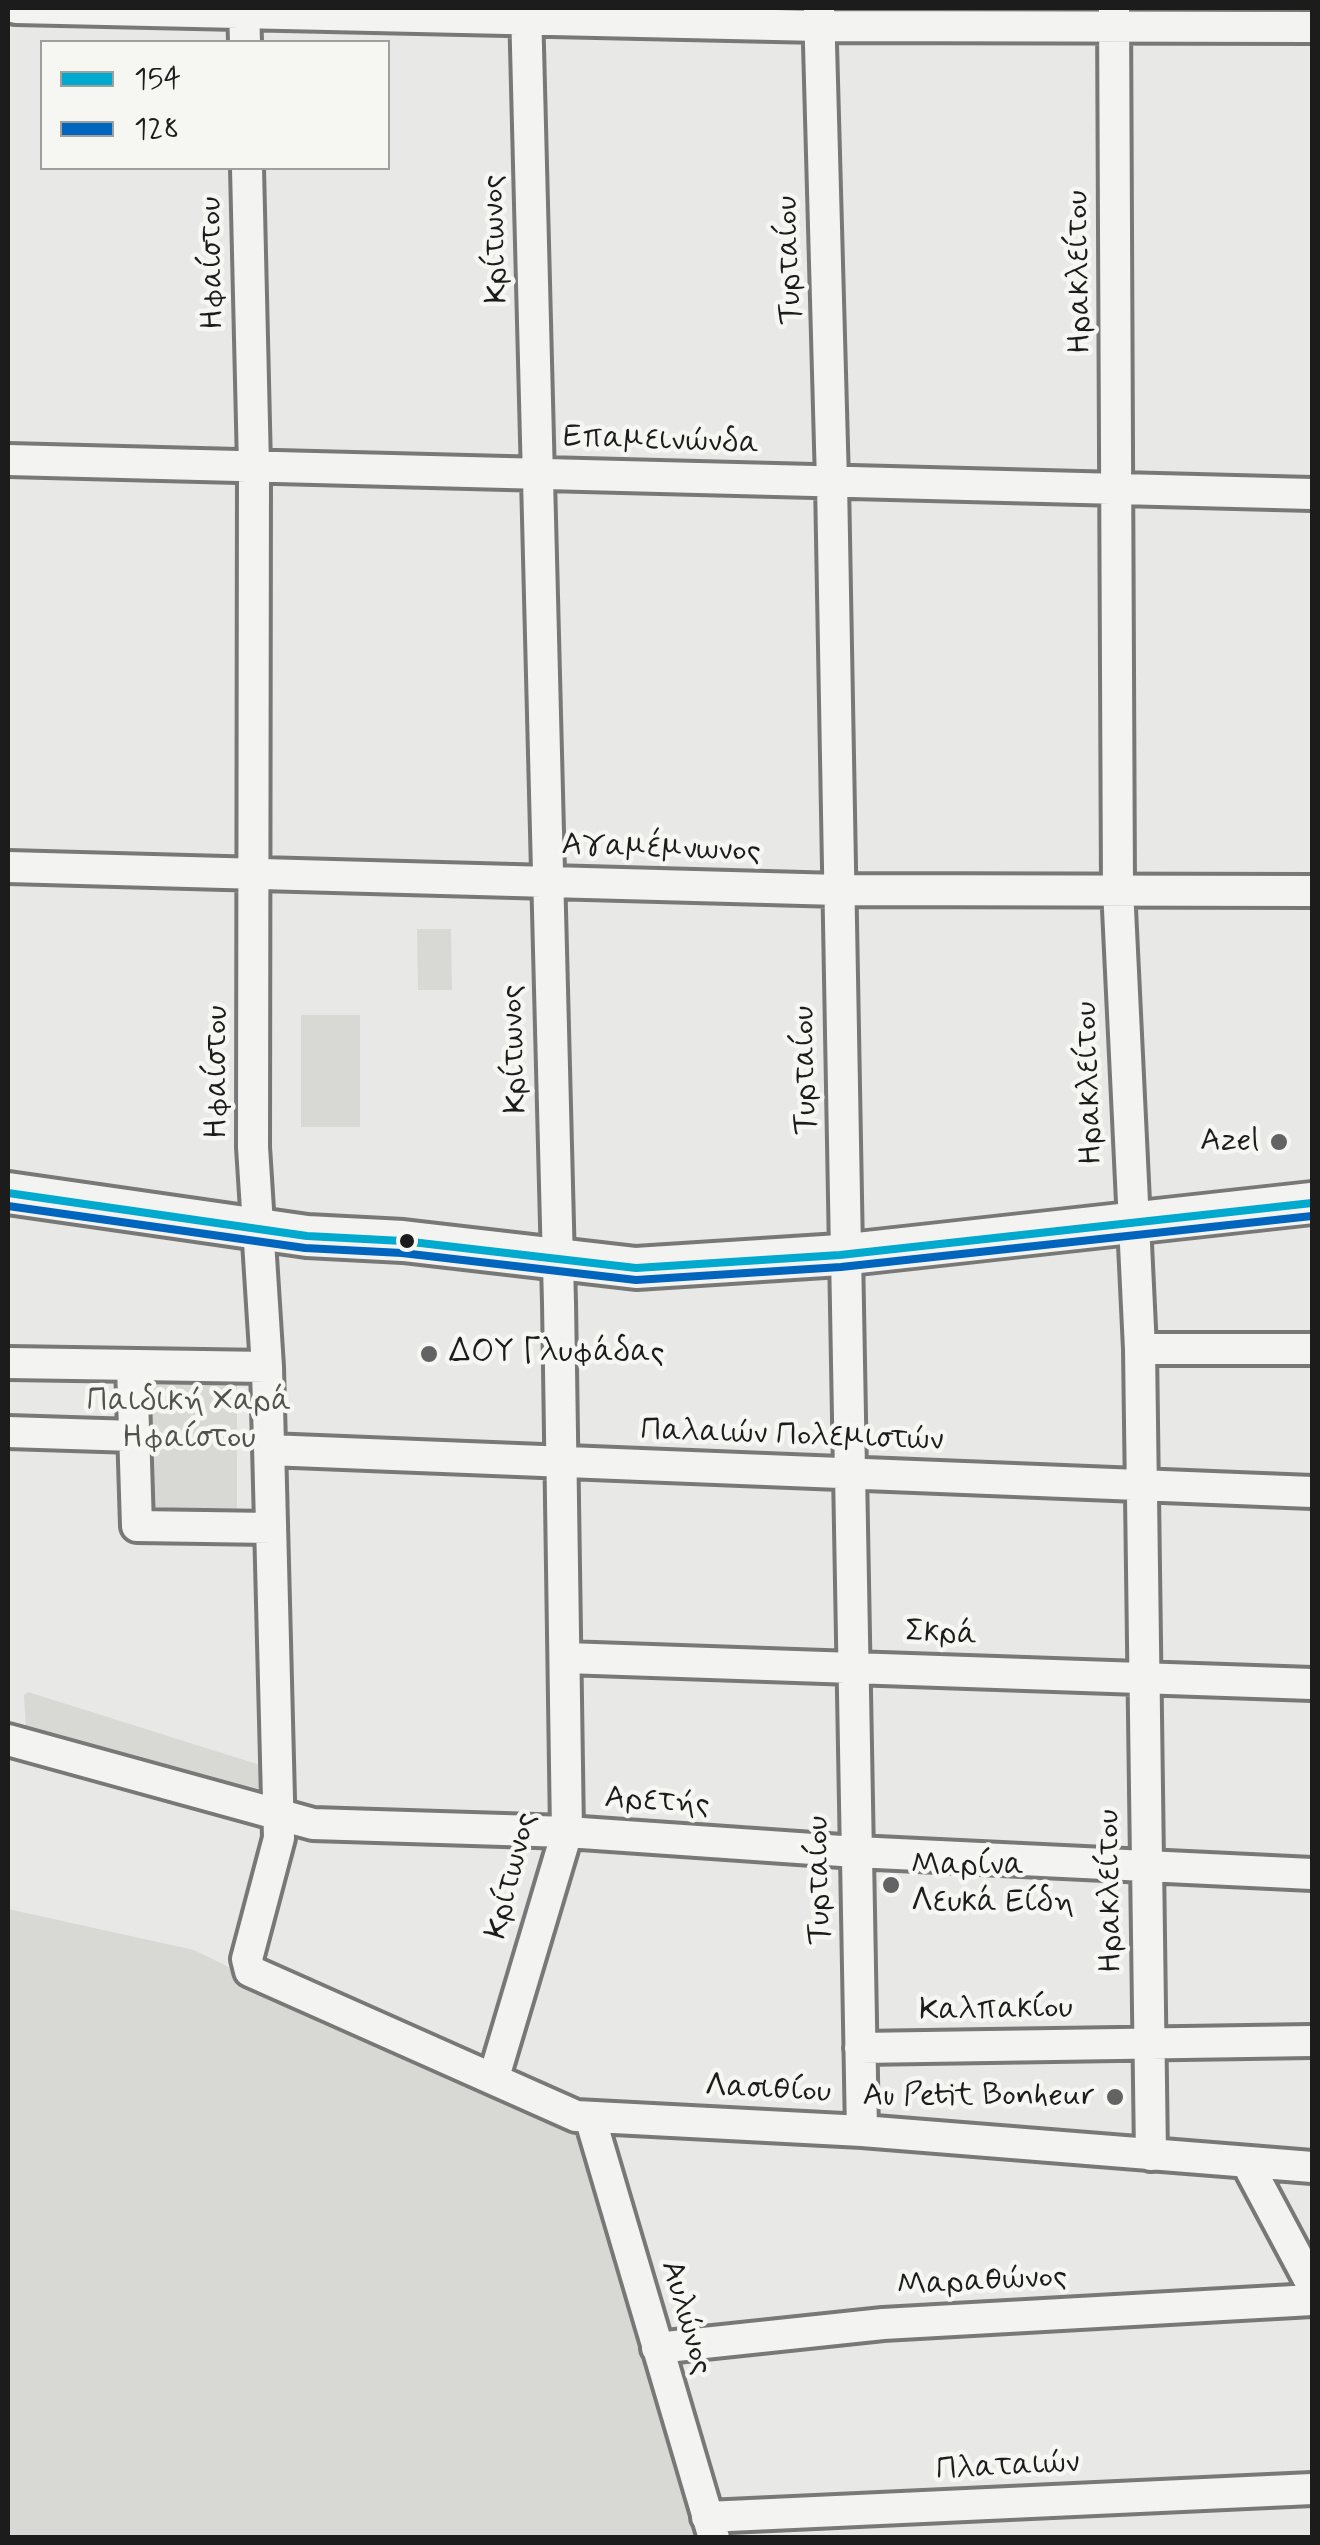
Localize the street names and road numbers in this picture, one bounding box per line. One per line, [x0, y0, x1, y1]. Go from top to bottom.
street label: Κρίτωνος [476, 174, 518, 304]
street label: Ηρακλείτου [1060, 190, 1102, 354]
street label: Τυρταίου [770, 195, 812, 325]
street label: Ηφαίστου [194, 196, 234, 330]
street label: Επαμεινώνδα [562, 419, 760, 465]
street label: Αγαμέμνωνος [561, 827, 761, 873]
street label: Κρίτωνος [495, 984, 537, 1114]
street label: Ηρακλείτου [1069, 1001, 1113, 1165]
street label: Ηφαίστου [200, 1005, 238, 1139]
street label: Τυρταίου [787, 1005, 827, 1135]
street label: Παλαιών Πολεμιστών [640, 1413, 944, 1461]
street label: Σκρά [904, 1614, 978, 1656]
street label: Αρετής [603, 1780, 711, 1826]
street label: Κρίτωνος [479, 1809, 547, 1943]
street label: Ηρακλείτου [1091, 1809, 1133, 1973]
street label: Τυρταίου [801, 1815, 841, 1945]
street label: Καλπακίου [919, 1990, 1073, 2032]
street label: Λασιθίου [704, 2069, 832, 2113]
street label: Αυλώνος [650, 2256, 720, 2380]
street label: Μαραθώνος [896, 2259, 1068, 2307]
street label: Πλαταιών [935, 2445, 1081, 2491]

